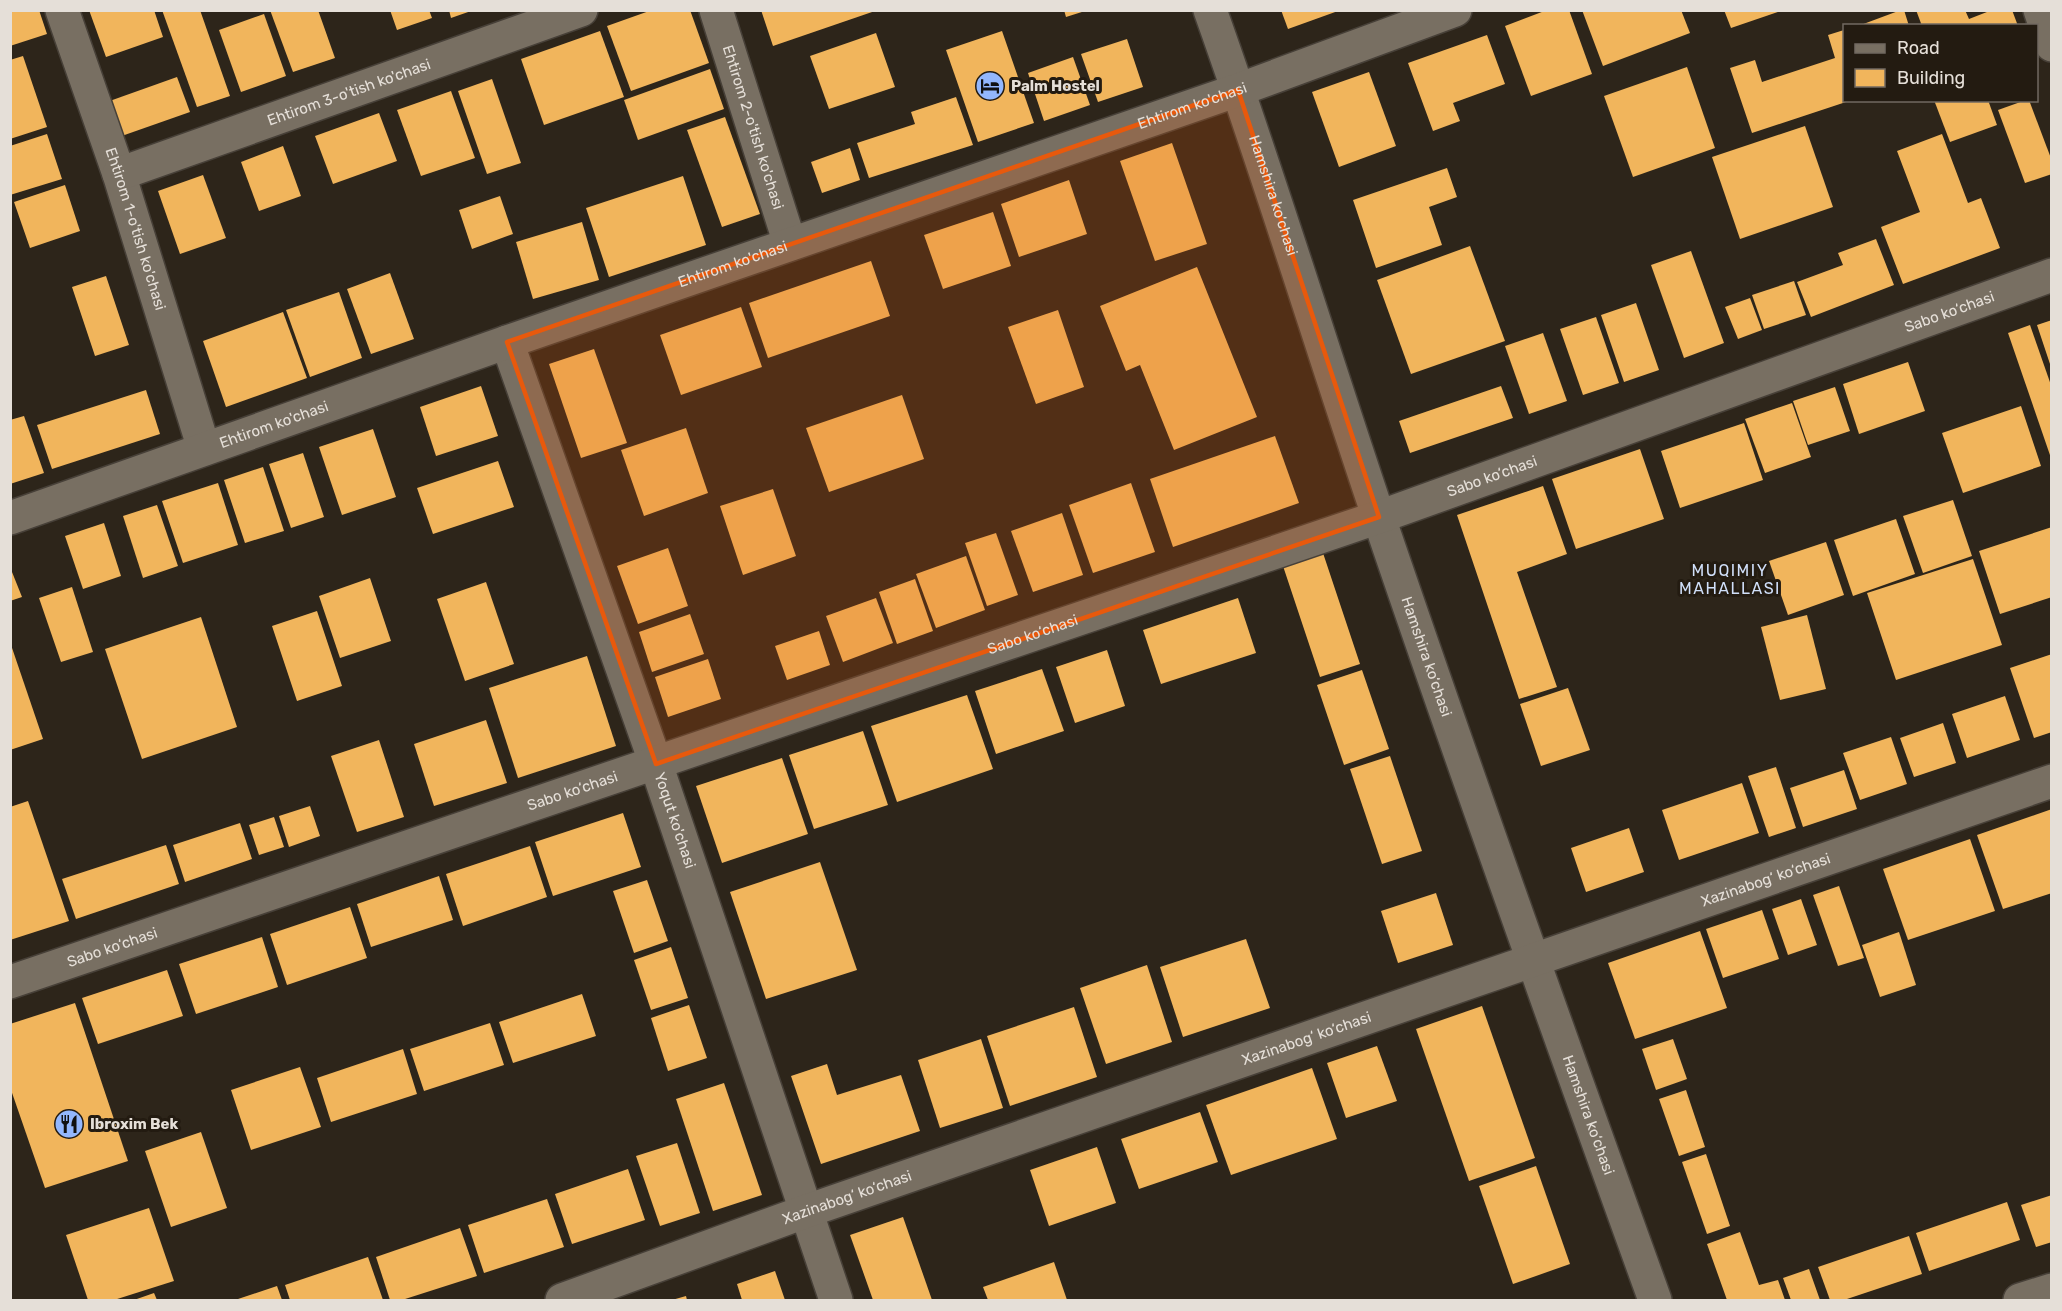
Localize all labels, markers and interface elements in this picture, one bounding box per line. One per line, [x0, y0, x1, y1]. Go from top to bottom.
legend [1843, 24, 2038, 102]
text: Road [1897, 37, 1940, 59]
street label: Ehtirom 2-o'tish ko'chasi [719, 43, 788, 212]
street label: Ehtirom 3-o'tish ko'chasi [265, 55, 433, 130]
text: Building [1897, 67, 1965, 89]
hotel icon: Palm Hostel [974, 70, 1006, 102]
place label: Palm Hostel [1011, 77, 1100, 95]
street label: Ehtirom ko'chasi [1135, 79, 1249, 133]
street label: Hamshira ko‘chasi [1245, 133, 1301, 258]
street label: Ehtirom 1-o'tish ko'chasi [102, 145, 170, 312]
street label: Ehtirom ko'chasi [676, 237, 790, 291]
street label: Sabo ko‘chasi [1902, 287, 1997, 336]
street label: Ehtirom ko'chasi [217, 397, 331, 452]
street label: Sabo ko‘chasi [1445, 452, 1540, 501]
district label: MUQIMIY MAHALLASI [1679, 561, 1781, 598]
street label: Hamshira ko‘chasi [1398, 594, 1456, 719]
street label: Sabo ko‘chasi [985, 611, 1080, 658]
street label: Sabo ko‘chasi [525, 767, 620, 815]
street label: Yoqut ko'chasi [650, 770, 699, 871]
street label: Xazinabog‘ ko‘chasi [1699, 849, 1833, 910]
street label: Sabo ko‘chasi [65, 924, 160, 971]
street label: Xazinabog‘ ko‘chasi [1239, 1008, 1373, 1069]
street label: Hamshira ko‘chasi [1559, 1053, 1618, 1177]
restaurant icon: Ibroxim Bek [53, 1108, 85, 1140]
place label: Ibroxim Bek [90, 1115, 178, 1133]
street label: Xazinabog‘ ko‘chasi [780, 1167, 914, 1228]

